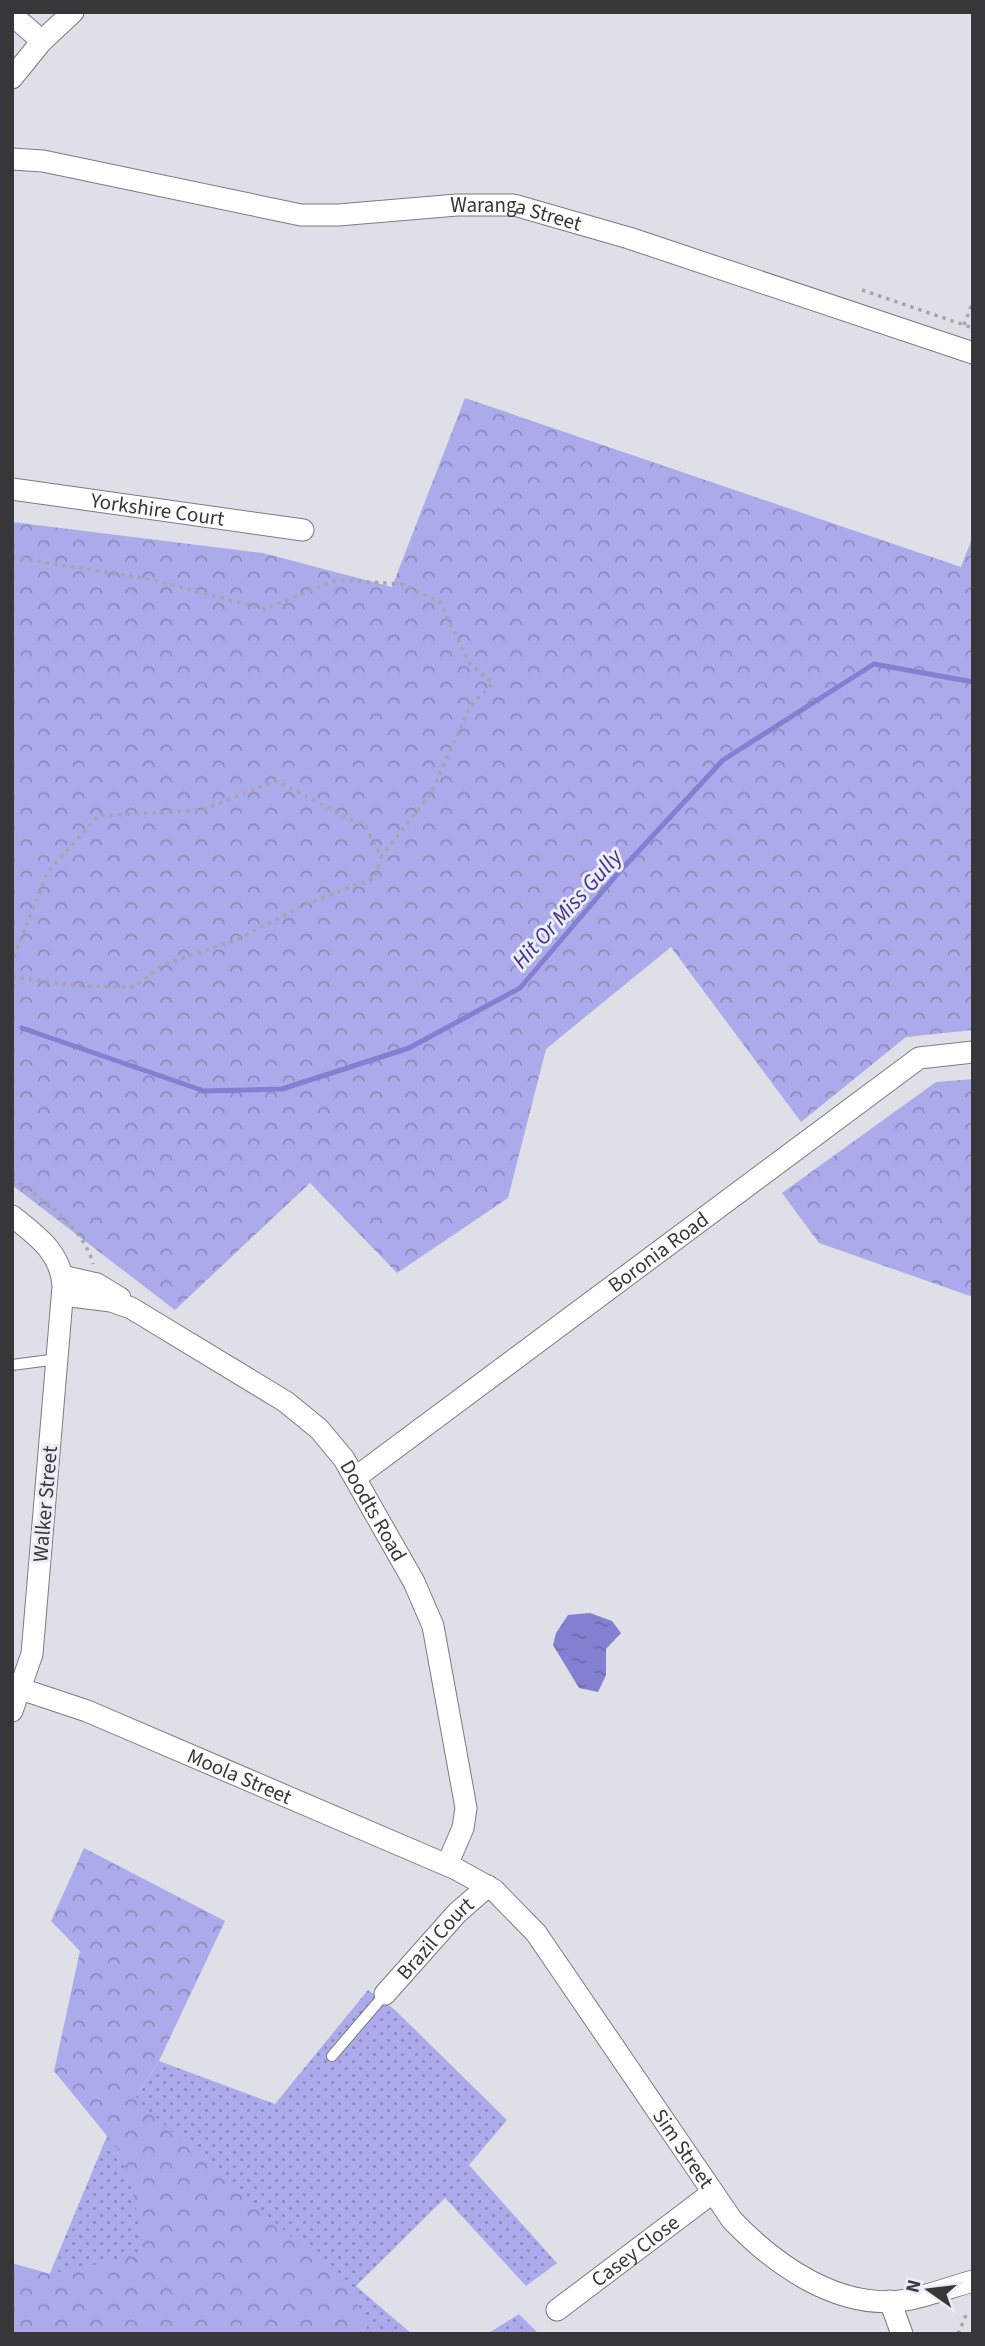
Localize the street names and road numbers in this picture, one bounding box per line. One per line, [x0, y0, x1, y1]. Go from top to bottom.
street label: Waranga Street [450, 190, 585, 239]
street label: Yorkshire Court [88, 485, 226, 534]
street label: Boronia Road [602, 1205, 715, 1300]
street label: Walker Street [25, 1445, 65, 1563]
street label: Doodts Road [333, 1454, 414, 1567]
street label: Moola Street [183, 1741, 296, 1812]
street label: Brazil Court [390, 1890, 480, 1986]
street label: Sim Street [645, 2103, 721, 2194]
street label: Casey Close [585, 2208, 686, 2294]

